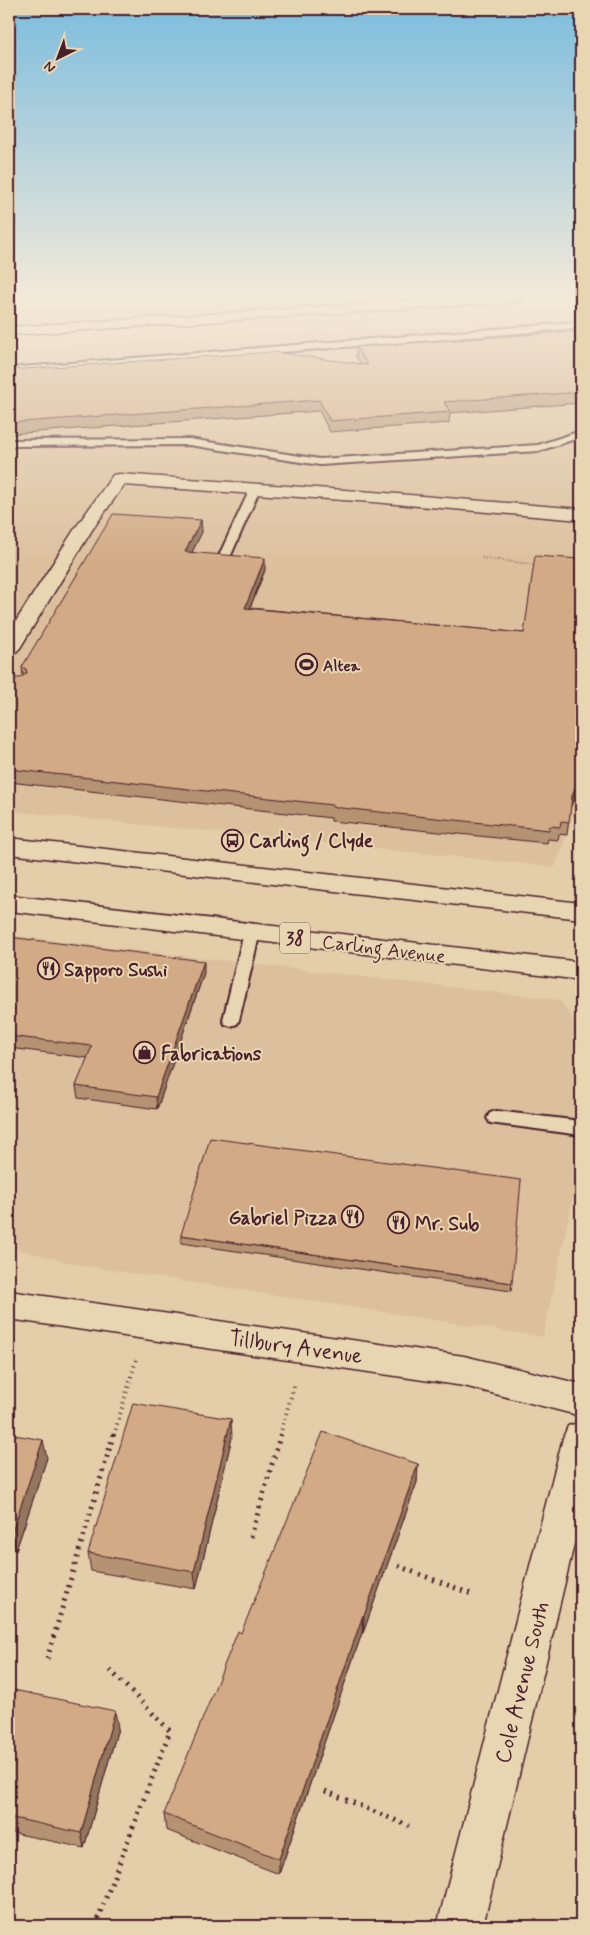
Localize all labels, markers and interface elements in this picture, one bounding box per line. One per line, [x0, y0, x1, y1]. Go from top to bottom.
north arrow [32, 32, 82, 82]
text: N [40, 57, 59, 77]
sports icon: Altea [295, 653, 319, 677]
place label: Altea [323, 656, 361, 677]
bus stop icon: Carling / Clyde [221, 828, 245, 852]
place label: Carling / Clyde [249, 829, 374, 857]
road number: 38 [280, 922, 310, 954]
street label: Carling Avenue [320, 930, 447, 972]
restaurant icon: Sapporo Sushi [36, 957, 60, 981]
place label: Sapporo Sushi [64, 958, 167, 983]
shop icon: Fabrications [133, 1041, 157, 1065]
place label: Fabrications [161, 1042, 262, 1067]
restaurant icon: Gabriel Pizza [341, 1205, 365, 1229]
place label: Gabriel Pizza [229, 1206, 337, 1231]
restaurant icon: Mr. Sub [387, 1211, 411, 1235]
place label: Mr. Sub [415, 1212, 479, 1237]
street label: Tillbury Avenue [227, 1325, 364, 1371]
street label: Cole Avenue South [489, 1599, 557, 1766]

